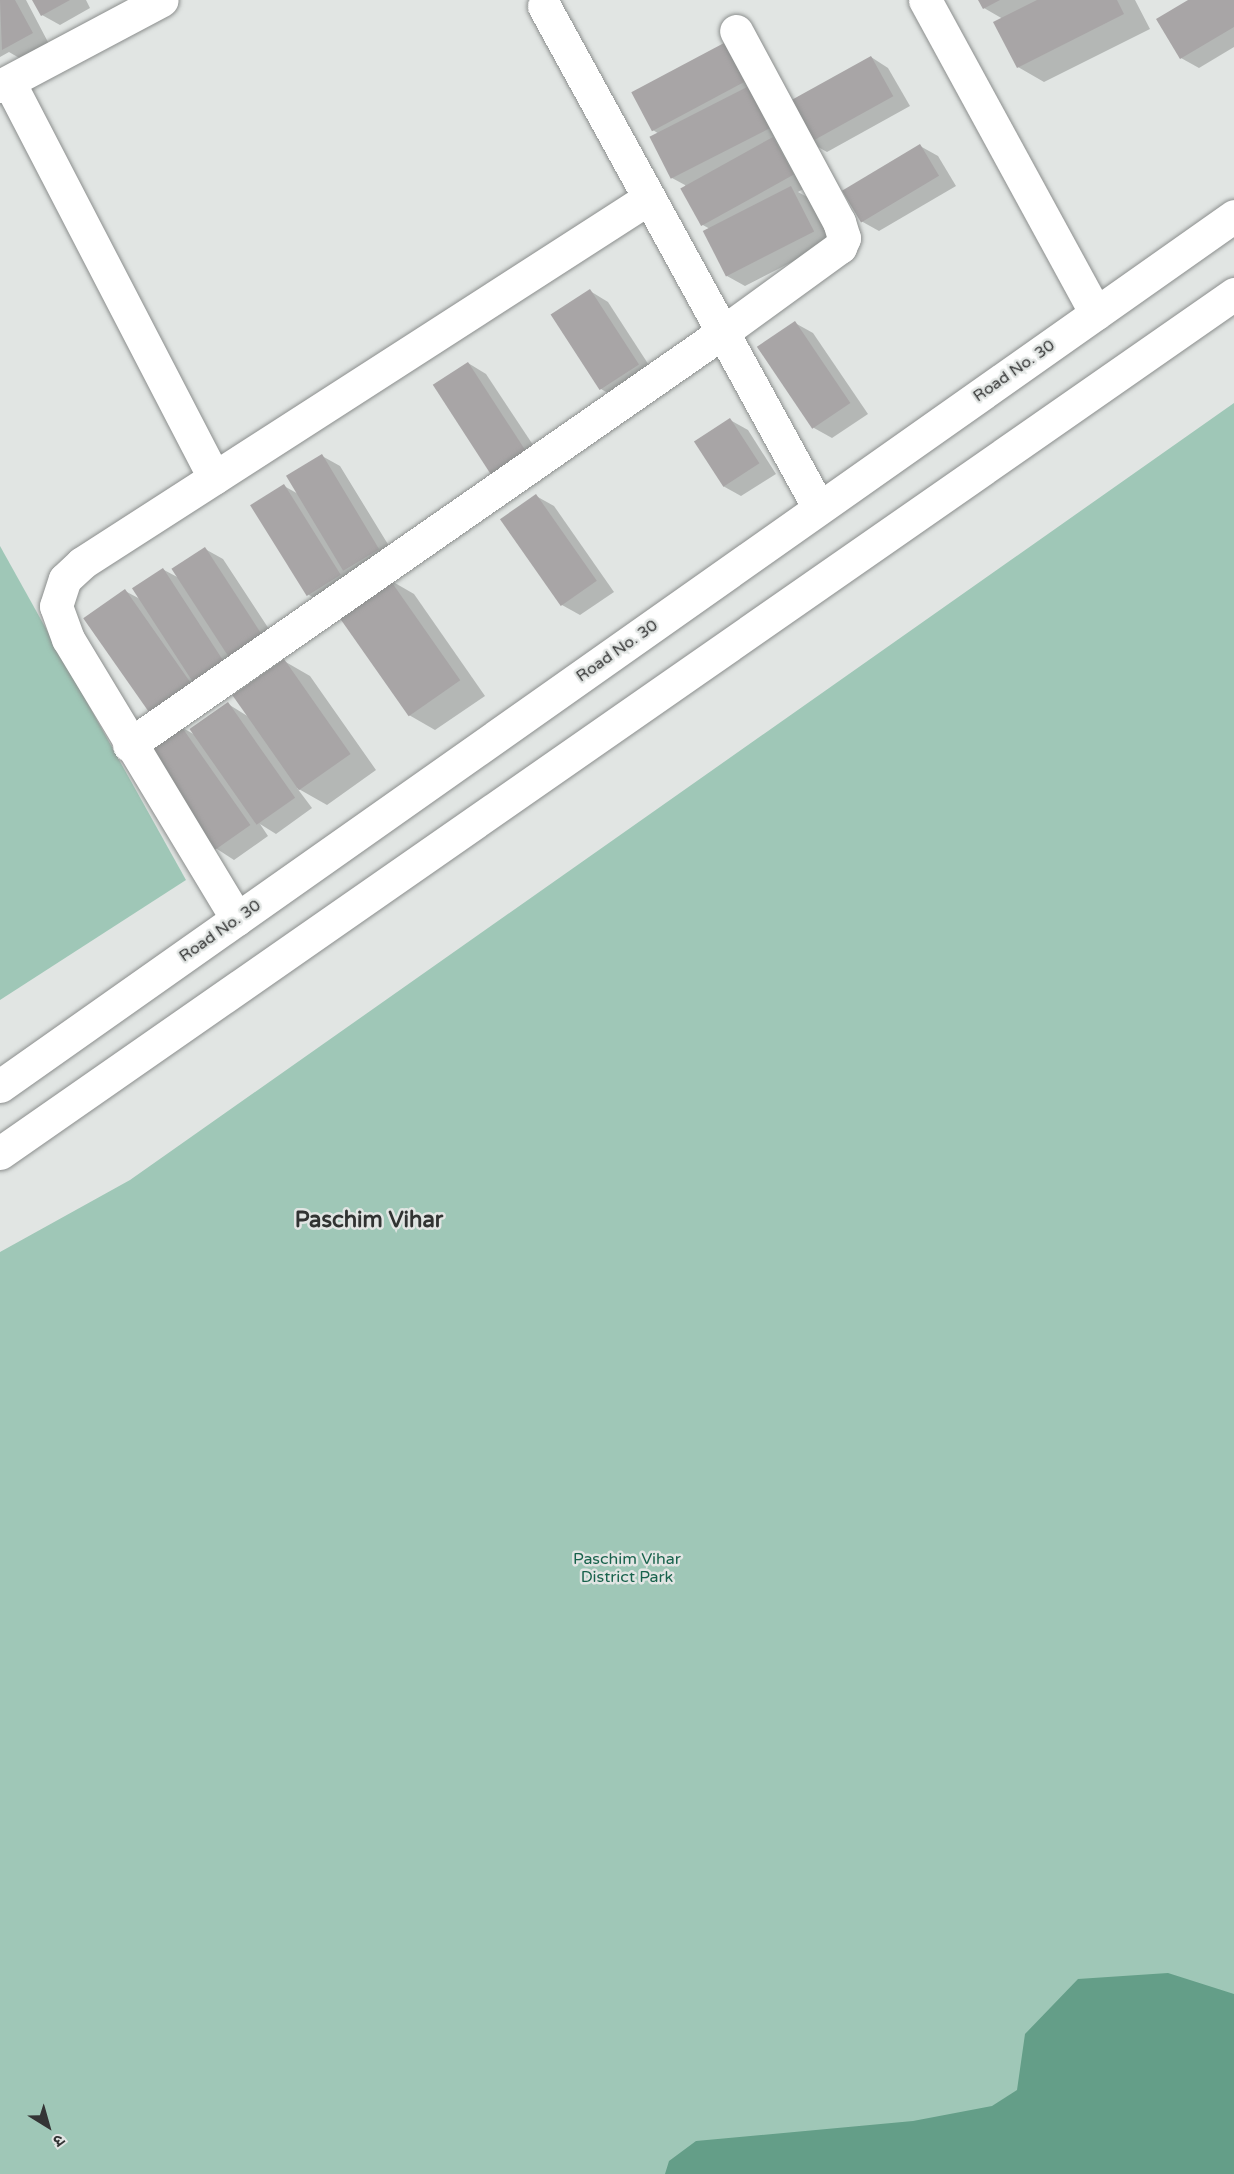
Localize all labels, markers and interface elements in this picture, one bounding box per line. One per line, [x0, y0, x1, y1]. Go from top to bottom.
street label: Road No. 30 [970, 336, 1058, 406]
street label: Road No. 30 [573, 616, 661, 686]
street label: Road No. 30 [176, 896, 264, 966]
district label: Paschim Vihar [295, 1208, 443, 1234]
park label: Paschim Vihar District Park [573, 1549, 681, 1587]
north arrow [18, 2096, 78, 2156]
text: उ [49, 2130, 69, 2151]

